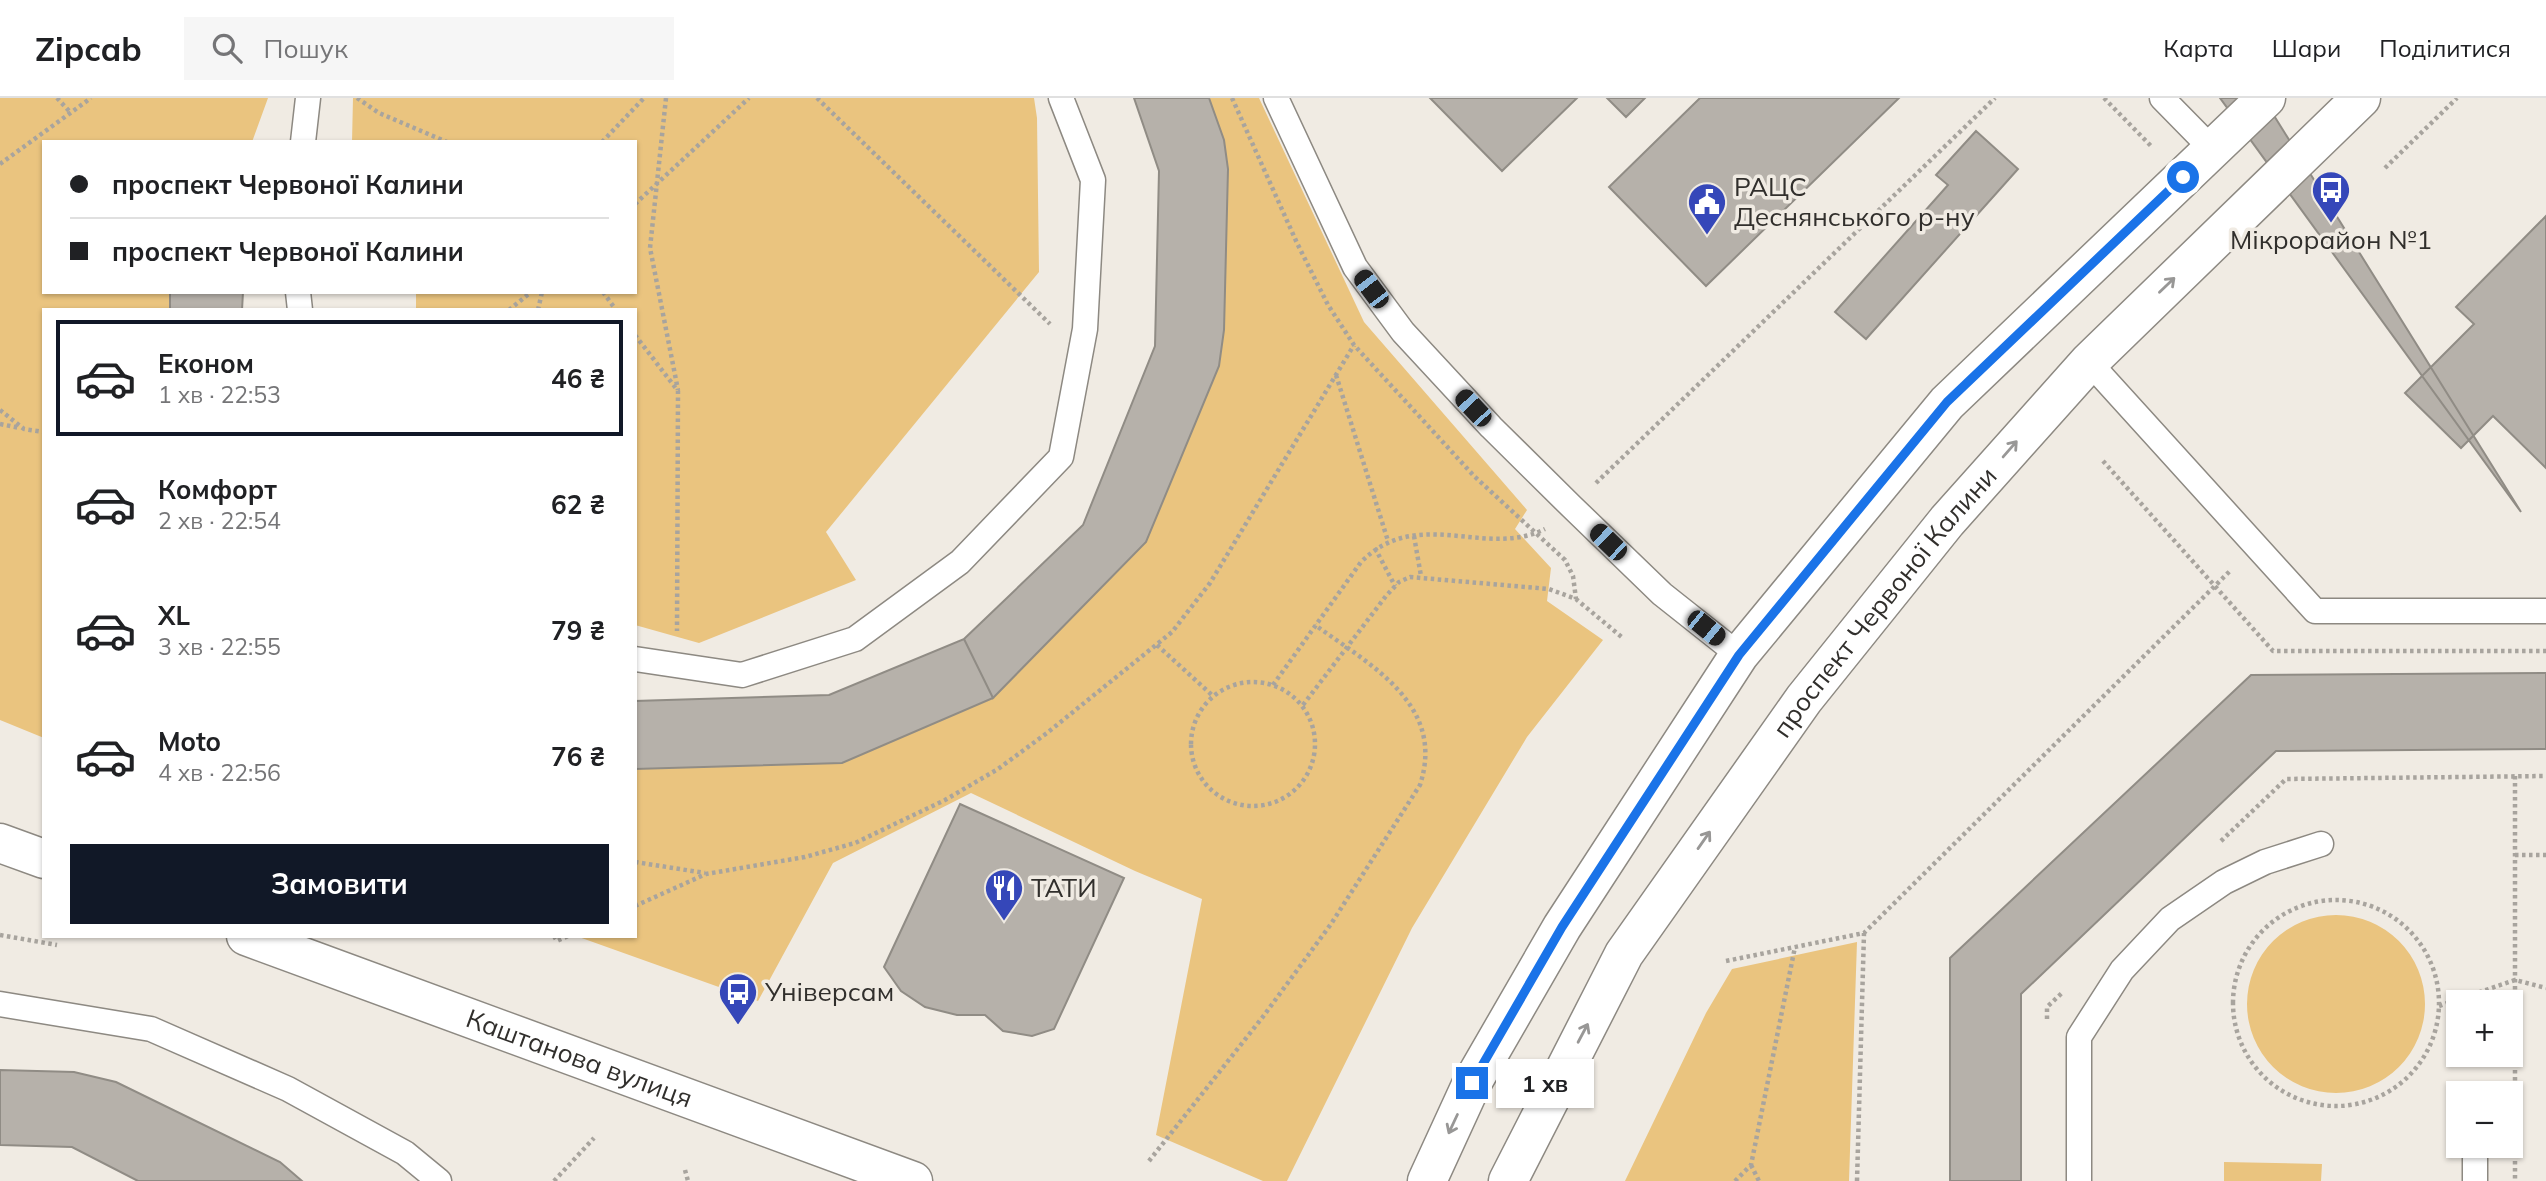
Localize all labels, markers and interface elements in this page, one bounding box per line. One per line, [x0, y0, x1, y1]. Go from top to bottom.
search box [184, 17, 674, 80]
text: Zipcab [35, 28, 142, 69]
icon: search [208, 29, 246, 67]
text: Пошук [264, 32, 348, 65]
text: Карта [2163, 33, 2234, 63]
text: Шари [2272, 33, 2341, 63]
text: Поділитися [2379, 33, 2511, 63]
route start [2167, 161, 2199, 193]
text: проспект Червоної Калини [112, 168, 464, 201]
bus stop icon: Мікрорайон №1 [2310, 169, 2352, 224]
place label: РАЦС Деснянського р-ну [1734, 170, 1975, 233]
public building icon: РАЦС Деснянського р-ну [1686, 181, 1728, 236]
place label: Мікрорайон №1 [2230, 223, 2432, 256]
text: проспект Червоної Калини [112, 235, 464, 268]
car [1350, 266, 1393, 312]
one-way arrow [2159, 277, 2176, 294]
icon: car [74, 347, 137, 410]
text: Економ [158, 347, 254, 380]
text: 46 ₴ [551, 362, 605, 395]
text: 1 хв · 22:53 [158, 380, 281, 409]
car [1451, 385, 1496, 431]
one-way arrow [2002, 440, 2018, 458]
street label: проспект Червоної Калини [1765, 460, 2004, 744]
icon: car [74, 473, 137, 536]
text: Комфорт [158, 473, 277, 506]
text: 62 ₴ [551, 488, 605, 521]
text: 2 хв · 22:54 [158, 506, 281, 535]
car [1586, 520, 1631, 564]
icon: car [74, 599, 137, 662]
text: XL [158, 599, 190, 632]
car [1684, 607, 1729, 649]
text: 79 ₴ [551, 614, 605, 647]
text: 3 хв · 22:55 [158, 632, 281, 661]
icon: car [74, 725, 137, 788]
text: Moto [158, 725, 221, 758]
text: 76 ₴ [551, 740, 605, 773]
text: 4 хв · 22:56 [158, 758, 281, 787]
one-way arrow [1697, 831, 1711, 850]
button: Замовити [70, 844, 609, 924]
restaurant icon: ТАТИ [983, 867, 1025, 922]
place label: ТАТИ [1031, 871, 1097, 904]
bus stop icon: Універсам [717, 971, 759, 1026]
place label: Універсам [764, 975, 894, 1008]
map controls [2446, 990, 2523, 1158]
button: + [2446, 990, 2523, 1067]
street label: Каштанова вулиця [462, 1001, 697, 1115]
one-way arrow [1576, 1023, 1590, 1043]
callout: 1 хв [1496, 1058, 1594, 1108]
route end [1456, 1067, 1488, 1099]
text: 1 хв [1522, 1069, 1568, 1098]
button: − [2446, 1081, 2523, 1158]
one-way arrow [1446, 1113, 1459, 1134]

